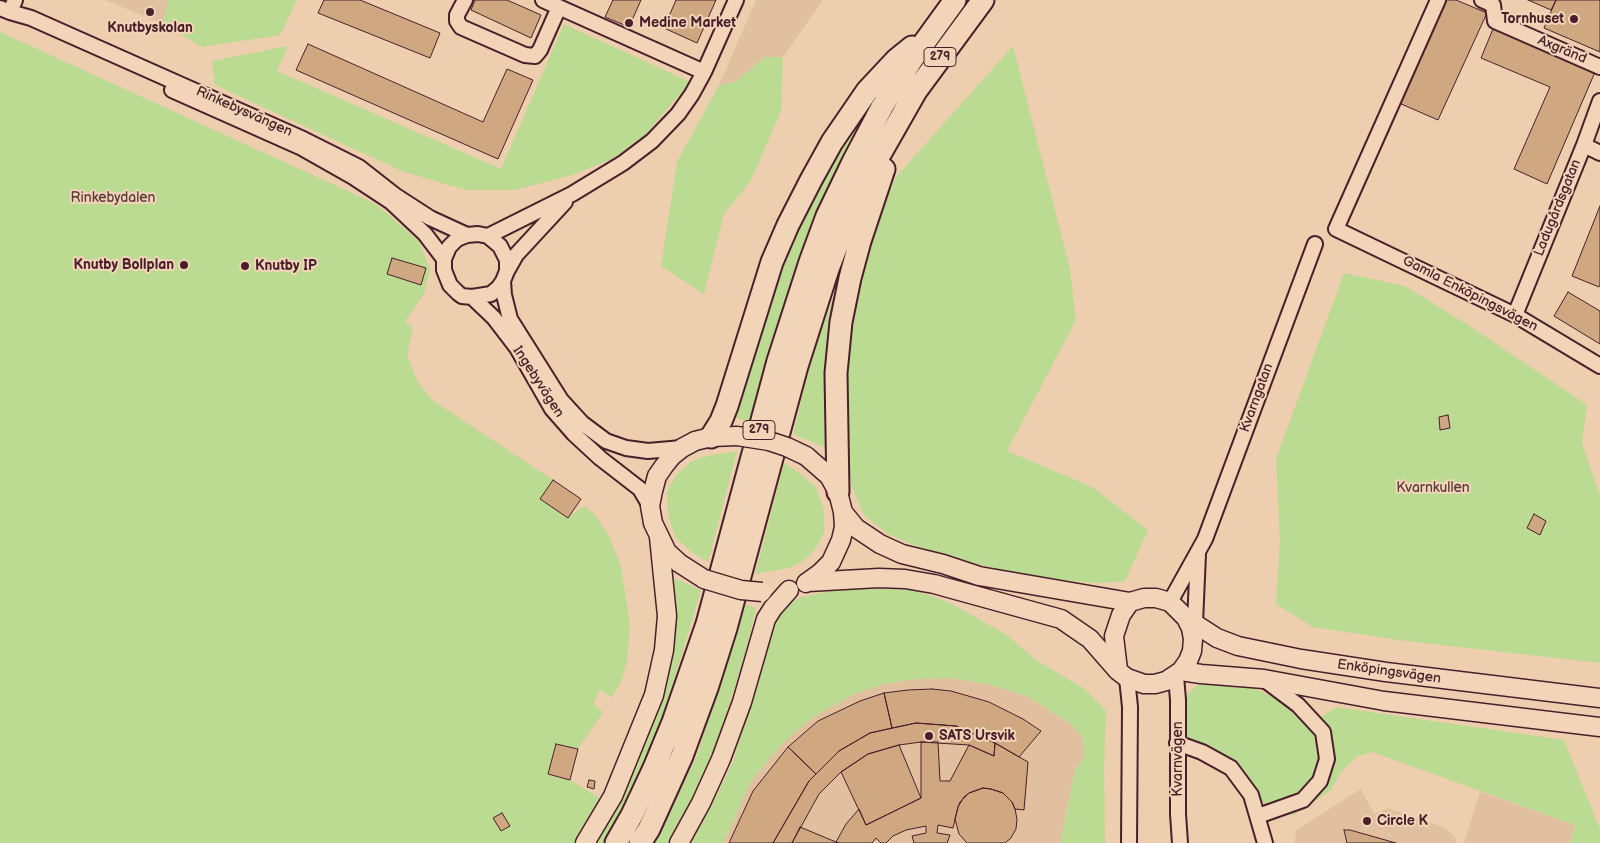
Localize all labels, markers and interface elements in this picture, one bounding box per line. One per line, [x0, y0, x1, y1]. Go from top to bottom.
marker: Knutbyskolan [144, 6, 156, 18]
place label: Tornhuset [1501, 11, 1564, 27]
marker: Tornhuset [1568, 13, 1580, 25]
place label: Medine Market [639, 15, 736, 31]
marker: Medine Market [623, 17, 635, 29]
place label: Knutbyskolan [107, 20, 193, 36]
street label: Axgränd [1535, 32, 1589, 68]
road number: 279 [924, 48, 956, 66]
street label: Rinkebysvängen [193, 83, 295, 141]
street label: Ladugårdsgatan [1531, 157, 1585, 259]
park label: Rinkebydalen [71, 190, 155, 206]
street label: Gamla Enköpingsvägen [1400, 253, 1540, 335]
place label: Knutby Bollplan [74, 257, 174, 273]
place label: Knutby IP [255, 258, 317, 274]
marker: Knutby Bollplan [178, 259, 190, 271]
marker: Knutby IP [239, 260, 251, 272]
street label: Ingebyvägen [509, 343, 567, 421]
street label: Kvarngatan [1237, 361, 1277, 435]
road number: 279 [743, 420, 775, 440]
park label: Kvarnkullen [1396, 480, 1470, 496]
street label: Enköpingsvägen [1336, 656, 1442, 688]
street label: Kvarnvägen [1170, 721, 1186, 797]
place label: SATS Ursvik [939, 728, 1015, 744]
marker: SATS Ursvik [923, 730, 935, 742]
place label: Circle K [1377, 813, 1428, 829]
marker: Circle K [1361, 815, 1373, 827]

